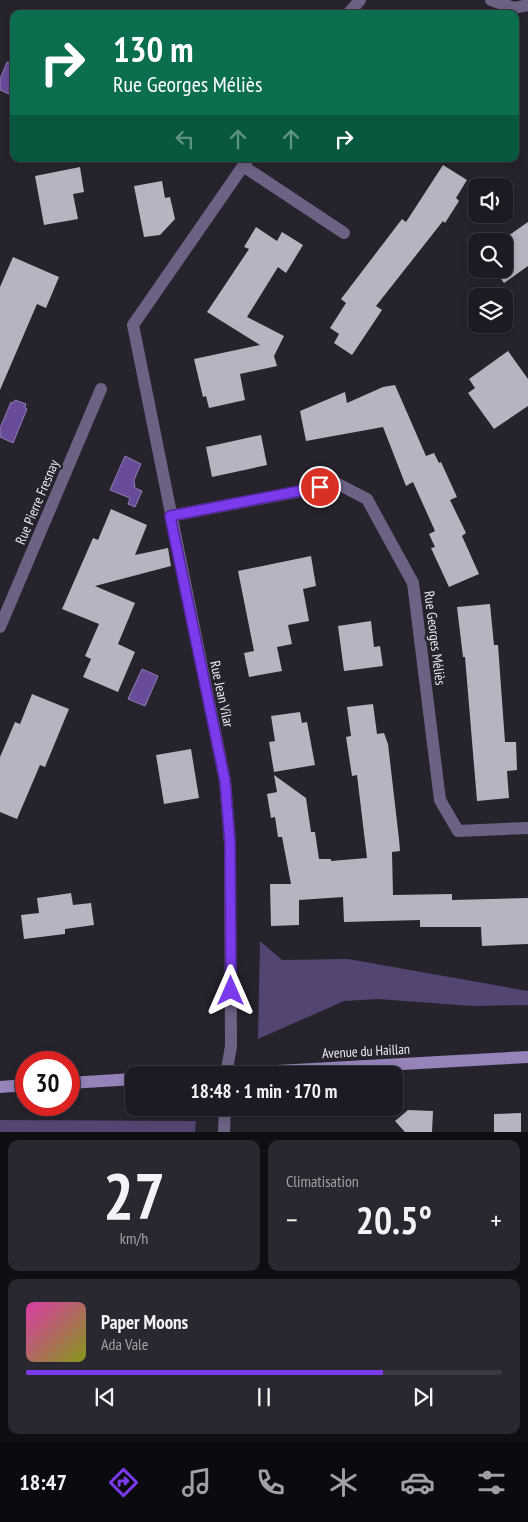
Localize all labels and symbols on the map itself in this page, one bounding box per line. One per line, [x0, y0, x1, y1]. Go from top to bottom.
street label: Rue Pierre Fresnay [11, 456, 63, 547]
pin [299, 466, 341, 508]
street label: Rue Georges Méliès [420, 590, 450, 687]
street label: Rue Jean Vilar [206, 659, 238, 729]
position arrow [204, 964, 256, 1016]
street label: Avenue du Haillan [322, 1040, 410, 1062]
speed limit sign: 30 [15, 1051, 80, 1116]

